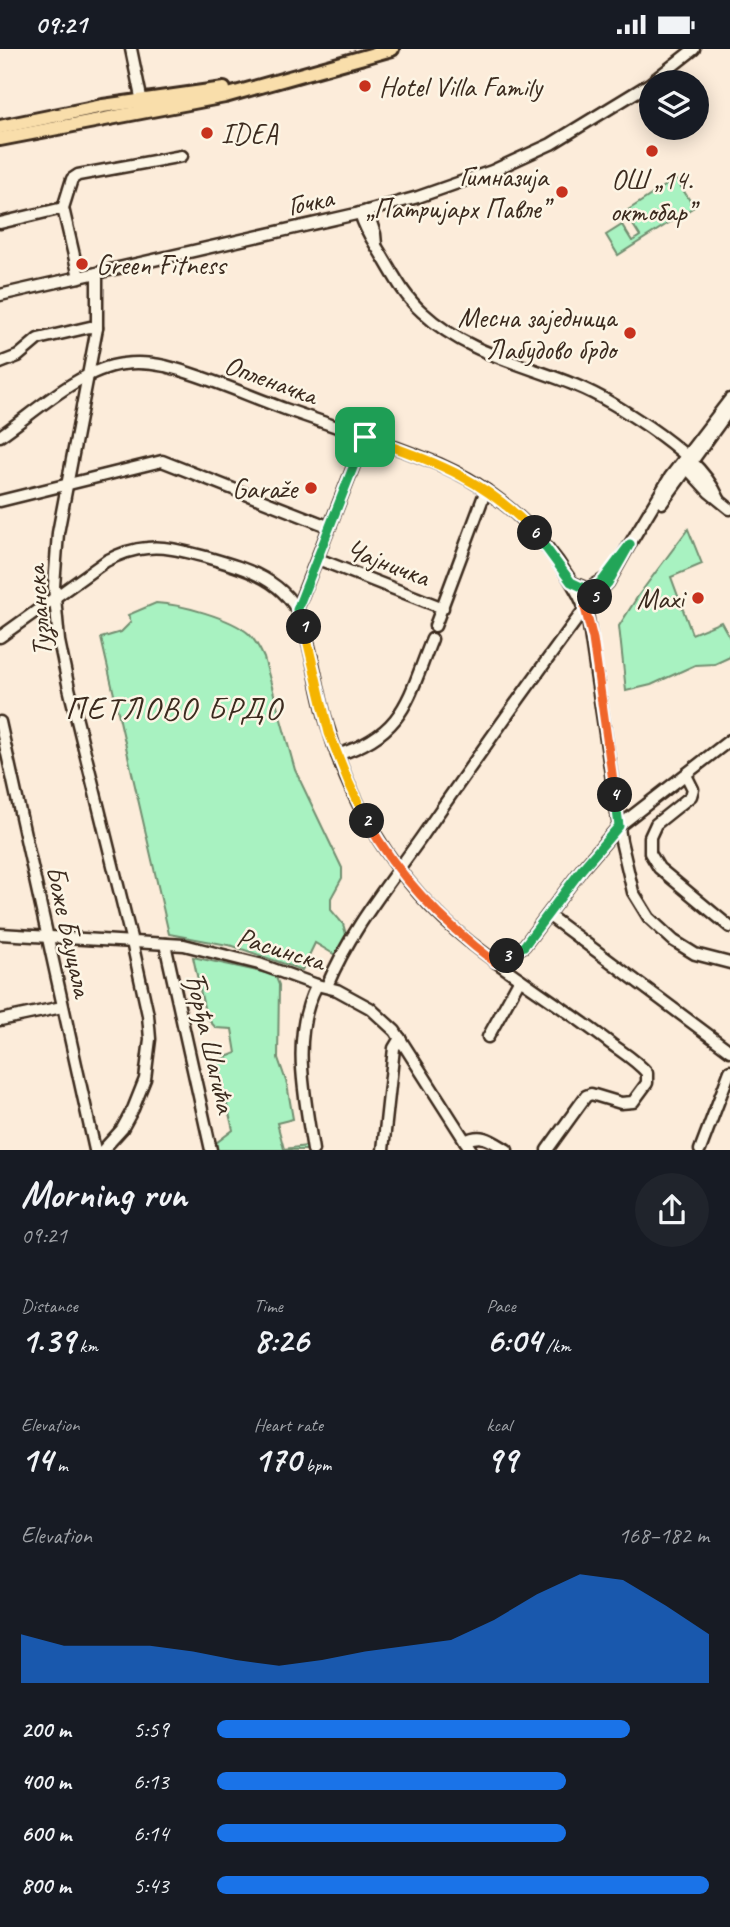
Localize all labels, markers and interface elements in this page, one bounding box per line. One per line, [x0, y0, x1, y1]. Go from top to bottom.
text: 09:21 [35, 8, 87, 41]
place label: Hotel Villa Family [379, 69, 544, 104]
map controls [639, 70, 709, 140]
button: layers [639, 70, 709, 140]
marker: Hotel Villa Family [357, 78, 373, 94]
place label: IDEA [221, 116, 279, 151]
marker: IDEA [199, 125, 215, 141]
marker: ОШ „14. октобар” [644, 143, 660, 159]
place label: Гимназија „Патријарх Павле” [366, 159, 555, 226]
place label: ОШ „14. октобар” [610, 162, 701, 229]
street label: Гочка [284, 179, 338, 223]
marker: Гимназија „Патријарх Павле” [554, 184, 570, 200]
place label: Green Fitness [96, 247, 228, 282]
marker: Green Fitness [74, 256, 90, 272]
place label: Месна заједница Лабудово брдо [458, 300, 619, 367]
marker: Месна заједница Лабудово брдо [622, 325, 638, 341]
street label: Опленачка [220, 347, 324, 413]
pin [335, 407, 395, 467]
icon: arrive [346, 418, 384, 456]
place label: Garaže [232, 471, 299, 506]
marker: Garaže [303, 480, 319, 496]
pin: 6 [518, 515, 552, 551]
text: 6 [530, 520, 539, 544]
street label: Чајничка [341, 531, 436, 595]
street label: Тузланска [18, 562, 60, 658]
pin: 5 [578, 579, 612, 615]
place label: Maxi [637, 581, 688, 616]
text: 5 [590, 584, 599, 608]
marker: Maxi [690, 590, 706, 606]
pin: 1 [286, 609, 322, 645]
text: 1 [299, 614, 308, 638]
district label: ПЕТЛОВО БРДО [65, 688, 284, 729]
pin: 4 [598, 777, 632, 813]
text: 4 [610, 782, 619, 806]
pin: 2 [350, 803, 384, 839]
text: 2 [362, 808, 371, 832]
street label: Боже Бауцала [39, 862, 101, 1002]
street label: Расинска [233, 919, 331, 979]
pin: 3 [490, 939, 524, 974]
text: 3 [502, 943, 511, 967]
street label: Ђорђа Шагића [177, 968, 244, 1118]
text: Morning run [21, 1171, 187, 1218]
button: share [635, 1173, 709, 1247]
text: 09:21 [21, 1221, 67, 1250]
text: Distance [21, 1294, 78, 1318]
text: Time [254, 1294, 283, 1318]
text: Pace [486, 1294, 516, 1318]
text: 1.39 [21, 1318, 75, 1363]
text: 8:26 [254, 1318, 309, 1363]
text: 6:04 [486, 1318, 541, 1363]
text: km [75, 1334, 98, 1358]
text: /km [541, 1334, 571, 1358]
text: Elevation [21, 1413, 79, 1437]
text: Heart rate [254, 1413, 323, 1437]
text: kcal [486, 1413, 511, 1437]
text: 14 [21, 1437, 53, 1482]
text: 170 [254, 1437, 301, 1482]
text: 99 [486, 1437, 517, 1482]
text: m [53, 1453, 68, 1477]
text: bpm [301, 1453, 331, 1477]
text: Elevation [21, 1521, 92, 1550]
text: 168–182 m [618, 1521, 709, 1550]
text: 200 m [21, 1715, 71, 1744]
text: 5:59 [133, 1715, 169, 1744]
text: 400 m [21, 1767, 71, 1796]
text: 6:13 [133, 1767, 169, 1796]
text: 600 m [21, 1819, 71, 1848]
text: 6:14 [133, 1819, 169, 1848]
text: 800 m [21, 1871, 71, 1900]
text: 5:43 [133, 1871, 169, 1900]

